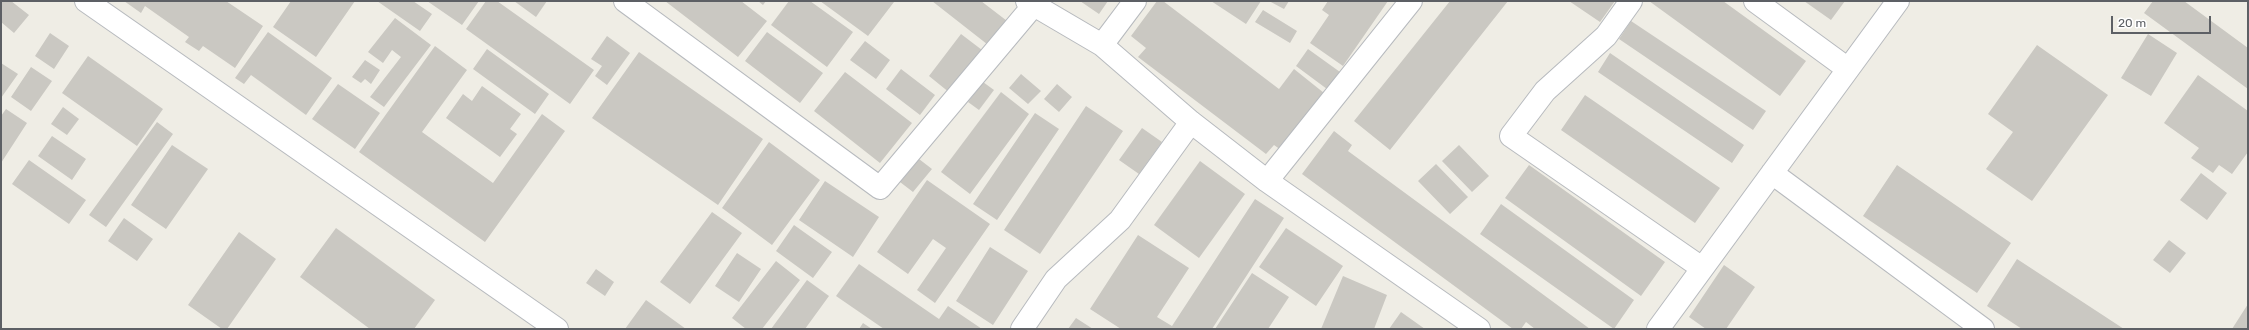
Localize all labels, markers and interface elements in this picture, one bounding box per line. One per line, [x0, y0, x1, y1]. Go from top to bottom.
scale bar [2113, 8, 2213, 34]
text: 20 m [2118, 16, 2146, 30]

